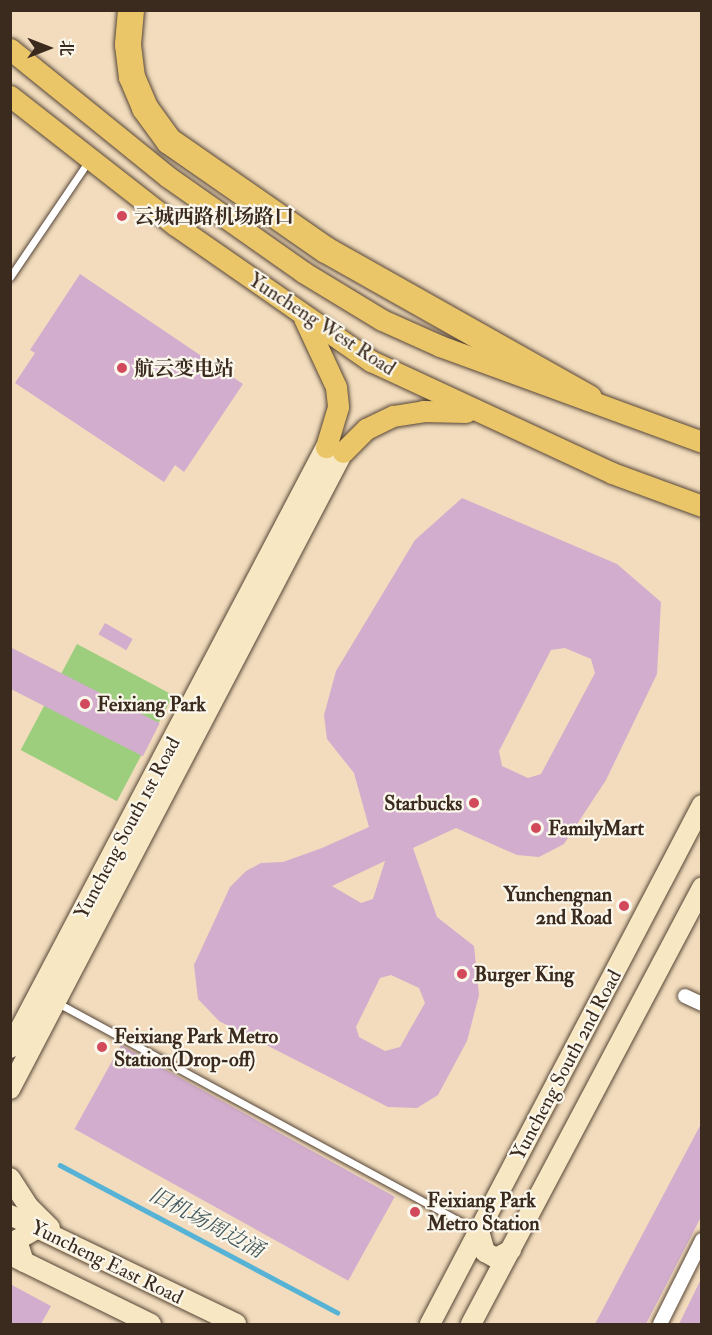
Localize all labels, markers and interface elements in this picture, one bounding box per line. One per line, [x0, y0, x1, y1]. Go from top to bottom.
north arrow [18, 18, 78, 78]
text: 北 [56, 40, 76, 56]
place label: 云城西路机场路口 [134, 204, 294, 228]
marker: 云城西路机场路口 [115, 209, 129, 223]
street label: Yuncheng West Road [244, 268, 400, 380]
place label: 航云变电站 [134, 356, 234, 380]
marker: 航云变电站 [115, 361, 129, 375]
place label: Feixiang Park [97, 692, 206, 716]
marker: Feixiang Park [78, 697, 92, 711]
street label: Yuncheng South 1st Road [69, 733, 185, 923]
place label: Starbucks [384, 791, 462, 815]
marker: Starbucks [467, 796, 481, 810]
place label: FamilyMart [548, 816, 644, 840]
marker: FamilyMart [529, 821, 543, 835]
place label: Yunchengnan 2nd Road [503, 882, 612, 929]
marker: Yunchengnan 2nd Road [617, 899, 631, 913]
place label: Burger King [474, 962, 574, 986]
street label: Yuncheng South 2nd Road [506, 966, 626, 1164]
marker: Burger King [455, 967, 469, 981]
place label: Feixiang Park Metro Station(Drop-off) [114, 1024, 278, 1071]
marker: Feixiang Park Metro Station(Drop-off) [95, 1040, 109, 1054]
water label: 旧机场周边涌 [144, 1182, 268, 1264]
place label: Feixiang Park Metro Station [427, 1188, 540, 1235]
marker: Feixiang Park Metro Station [408, 1205, 422, 1219]
street label: Yuncheng East Road [27, 1215, 187, 1309]

